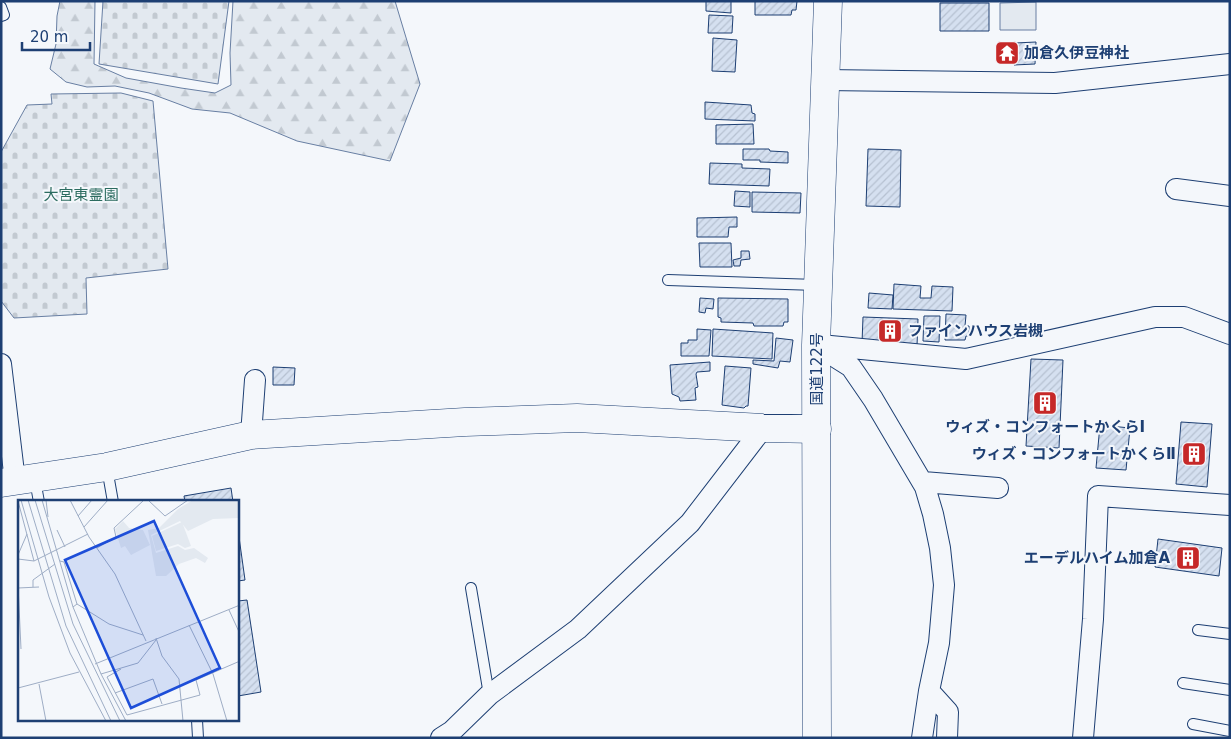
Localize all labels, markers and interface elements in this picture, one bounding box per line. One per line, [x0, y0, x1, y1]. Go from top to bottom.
scale bar [22, 20, 90, 52]
text: 20 m [30, 28, 68, 46]
temple icon: 加倉久伊豆神社 [994, 40, 1020, 66]
place label: 加倉久伊豆神社 [1024, 44, 1129, 62]
park label: 大宮東霊園 [43, 186, 119, 204]
building icon: ファインハウス岩槻 [877, 318, 903, 344]
place label: ファインハウス岩槻 [908, 322, 1043, 340]
street label: 国道122号 [808, 332, 826, 406]
building icon: ウィズ・コンフォートかくらⅠ [1032, 390, 1058, 416]
place label: ウィズ・コンフォートかくらⅠ [945, 418, 1145, 436]
building icon: ウィズ・コンフォートかくらⅡ [1181, 441, 1207, 467]
place label: ウィズ・コンフォートかくらⅡ [972, 445, 1176, 463]
inset map [18, 500, 239, 722]
building icon: エーデルハイム加倉A [1175, 545, 1201, 571]
place label: エーデルハイム加倉A [1024, 549, 1170, 567]

